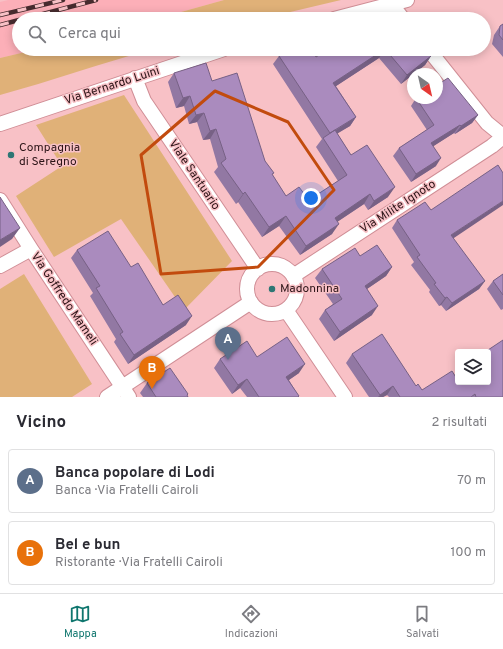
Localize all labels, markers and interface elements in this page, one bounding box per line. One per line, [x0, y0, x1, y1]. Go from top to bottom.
search box [12, 12, 491, 56]
icon: search [26, 23, 48, 45]
text: Cerca qui [58, 25, 121, 44]
street label: Via Bernardo Luini [62, 63, 162, 109]
north arrow [407, 68, 443, 104]
street label: Viale Santuario [165, 137, 224, 214]
place label: Compagnia di Seregno [19, 140, 80, 170]
marker: Compagnia di Seregno [6, 150, 16, 160]
street label: Via Milite Ignoto [357, 176, 439, 238]
your location [301, 188, 321, 208]
street label: Via Goffredo Mameli [27, 249, 101, 349]
place label: Madonnina [280, 281, 339, 297]
marker: Madonnina [267, 284, 277, 294]
pin: A [215, 327, 241, 360]
map controls [455, 349, 491, 385]
button: layers [455, 349, 491, 385]
pin: B [139, 356, 165, 389]
text: Vicino [16, 412, 66, 434]
text: 2 risultati [432, 415, 487, 431]
text: Banca popolare di Lodi [55, 464, 215, 483]
text: A [25, 473, 35, 489]
text: 70 m [457, 473, 486, 489]
text: Banca · Via Fratelli Cairoli [55, 483, 199, 499]
text: Bel e bun [55, 536, 120, 555]
text: B [26, 545, 34, 561]
text: 100 m [450, 545, 486, 561]
text: Ristorante · Via Fratelli Cairoli [55, 555, 223, 571]
tab: Mappa [64, 603, 97, 641]
tab: Indicazioni [225, 603, 278, 641]
tab: Salvati [406, 603, 439, 641]

